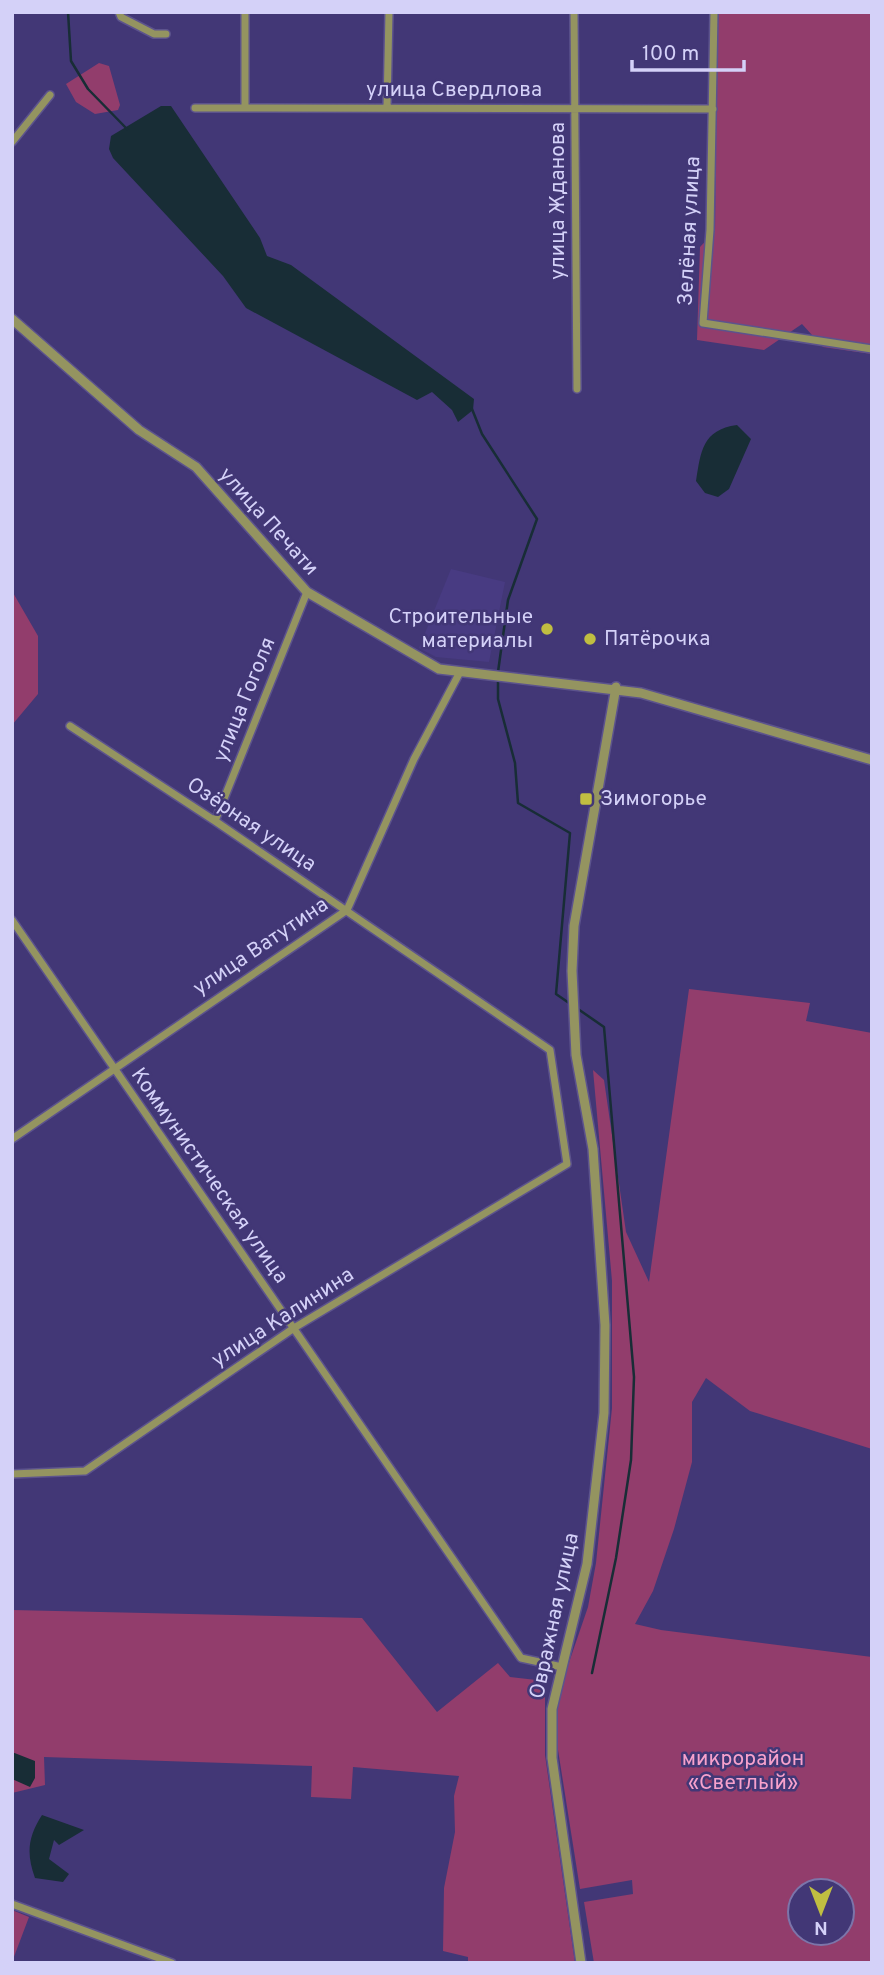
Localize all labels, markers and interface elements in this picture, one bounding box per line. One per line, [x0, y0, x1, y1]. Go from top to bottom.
scale bar [632, 28, 744, 72]
text: 100 m [642, 41, 699, 68]
street label: улица Свердлова [366, 77, 542, 104]
street label: улица Жданова [545, 122, 572, 280]
street label: Зелёная улица [673, 155, 707, 307]
street label: улица Печати [212, 462, 324, 582]
place label: Строительные материалы [389, 604, 533, 655]
marker: Строительные материалы [539, 621, 555, 637]
place label: Пятёрочка [604, 626, 710, 653]
marker: Пятёрочка [582, 631, 598, 647]
street label: улица Гоголя [208, 633, 282, 767]
street label: Озёрная улица [181, 772, 321, 878]
place label: Зимогорье [600, 786, 707, 813]
marker: Зимогорье [578, 791, 594, 807]
street label: улица Ватутина [188, 892, 334, 1002]
street label: Коммунистическая улица [124, 1063, 294, 1289]
street label: улица Калинина [207, 1262, 359, 1374]
street label: Овражная улица [524, 1530, 586, 1702]
park label: микрорайон «Светлый» [682, 1746, 804, 1797]
north arrow [786, 1877, 856, 1947]
text: N [814, 1915, 828, 1939]

